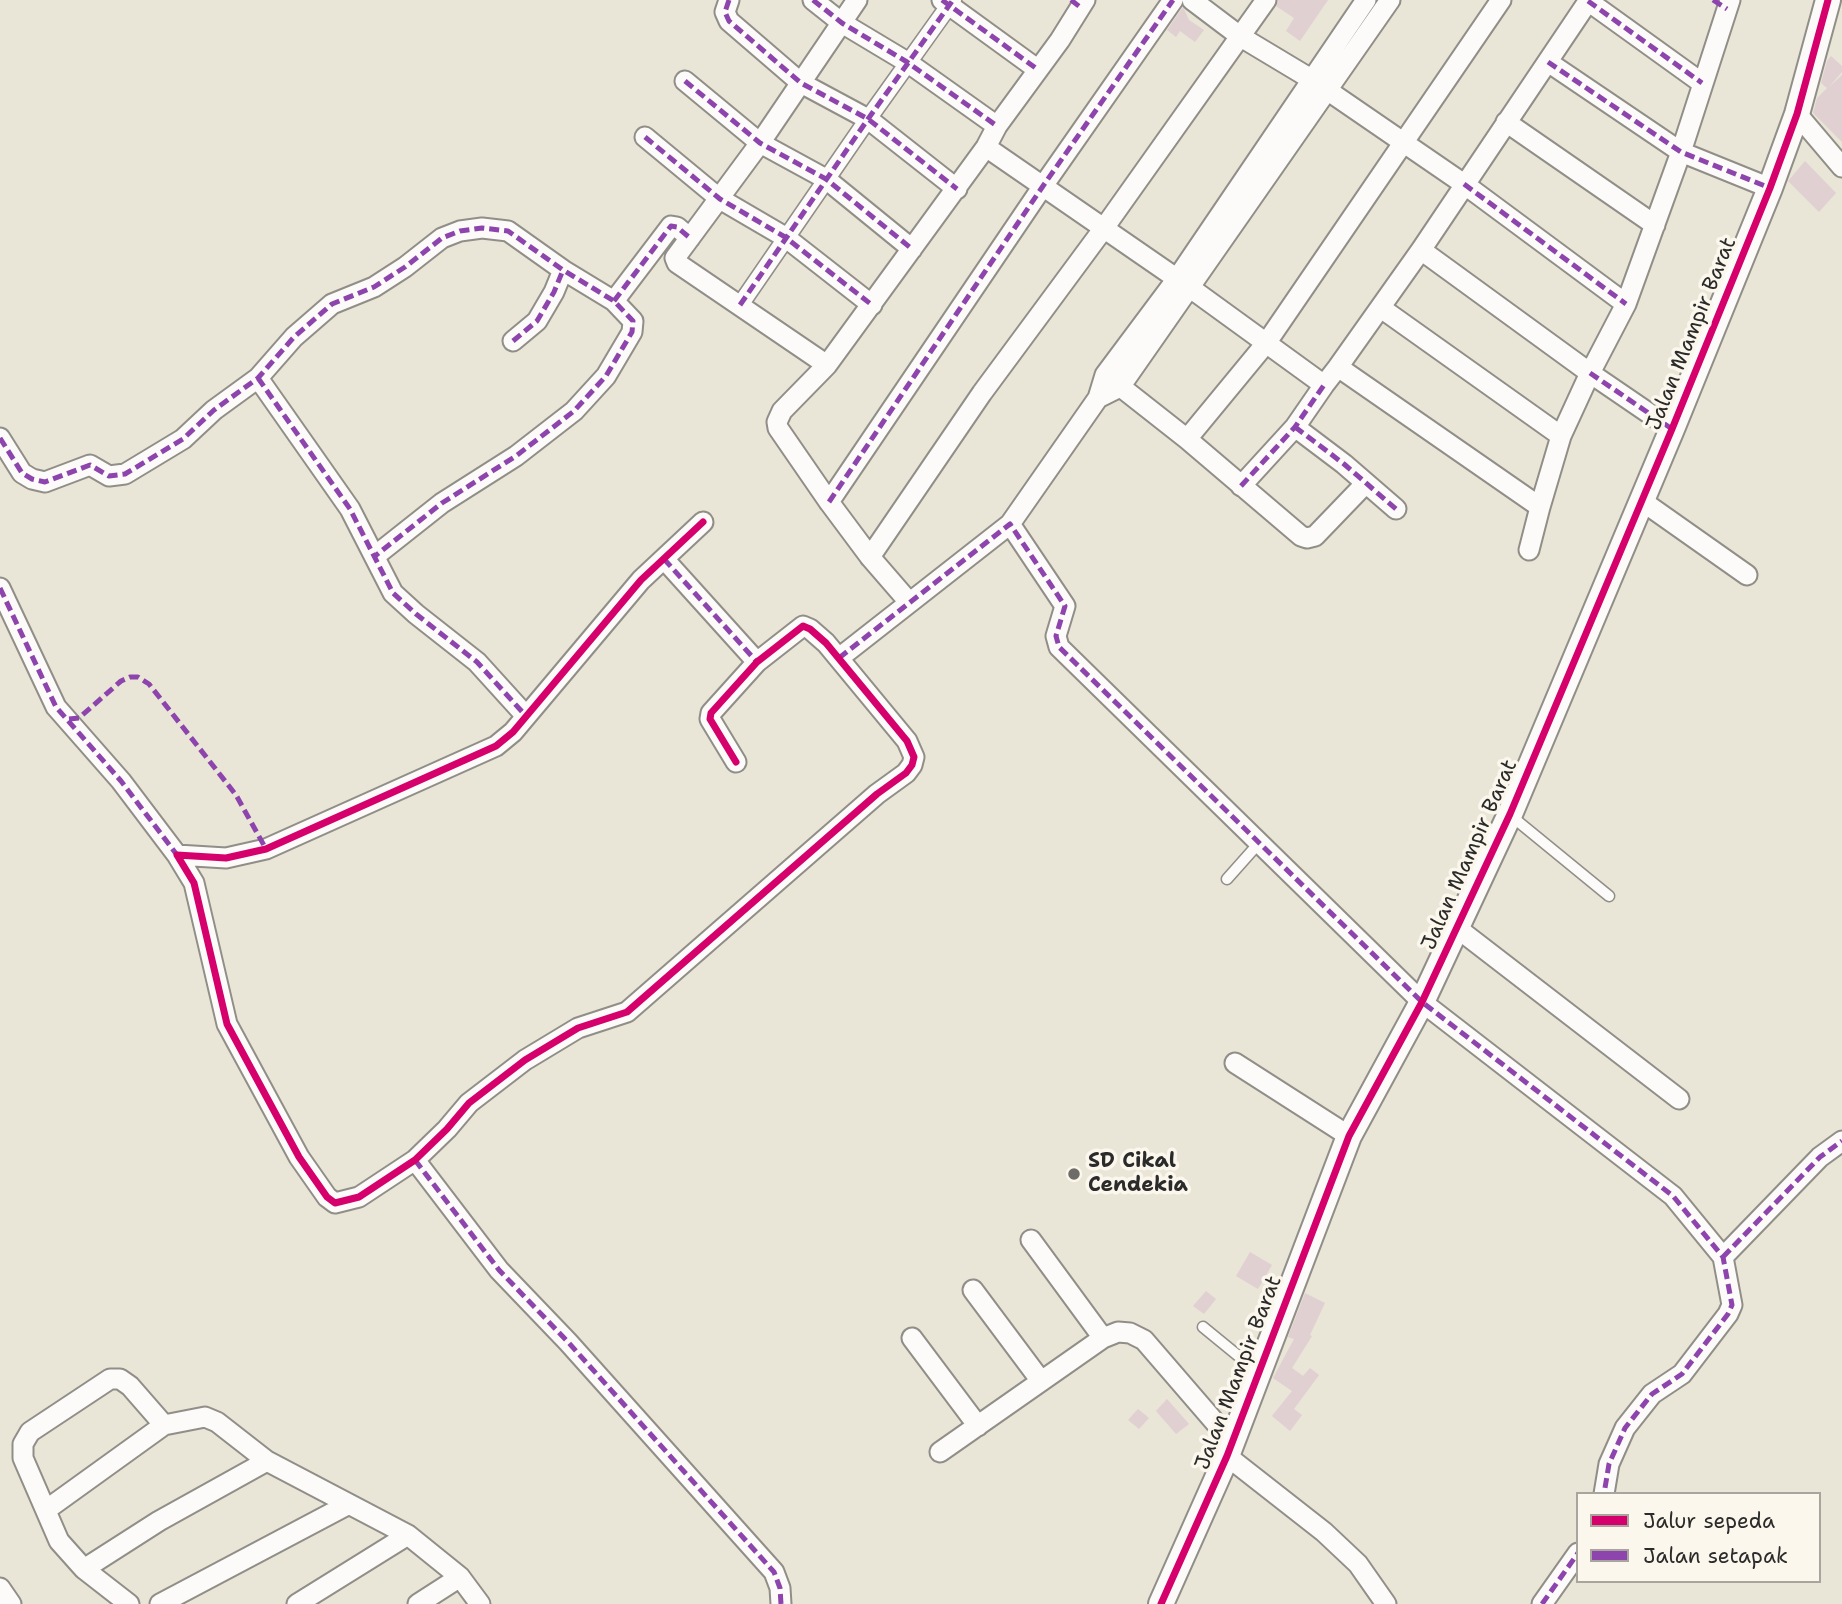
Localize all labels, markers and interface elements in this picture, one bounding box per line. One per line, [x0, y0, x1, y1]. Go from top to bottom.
street label: Jalan Mampir Barat [1642, 234, 1742, 434]
street label: Jalan Mampir Barat [1417, 756, 1523, 954]
place label: SD Cikal Cendekia [1088, 1149, 1188, 1199]
marker: SD Cikal Cendekia [1066, 1166, 1082, 1182]
street label: Jalan Mampir Barat [1190, 1272, 1288, 1474]
legend [1576, 1492, 1821, 1583]
text: Jalur sepeda [1643, 1507, 1775, 1535]
text: Jalan setapak [1643, 1542, 1788, 1570]

